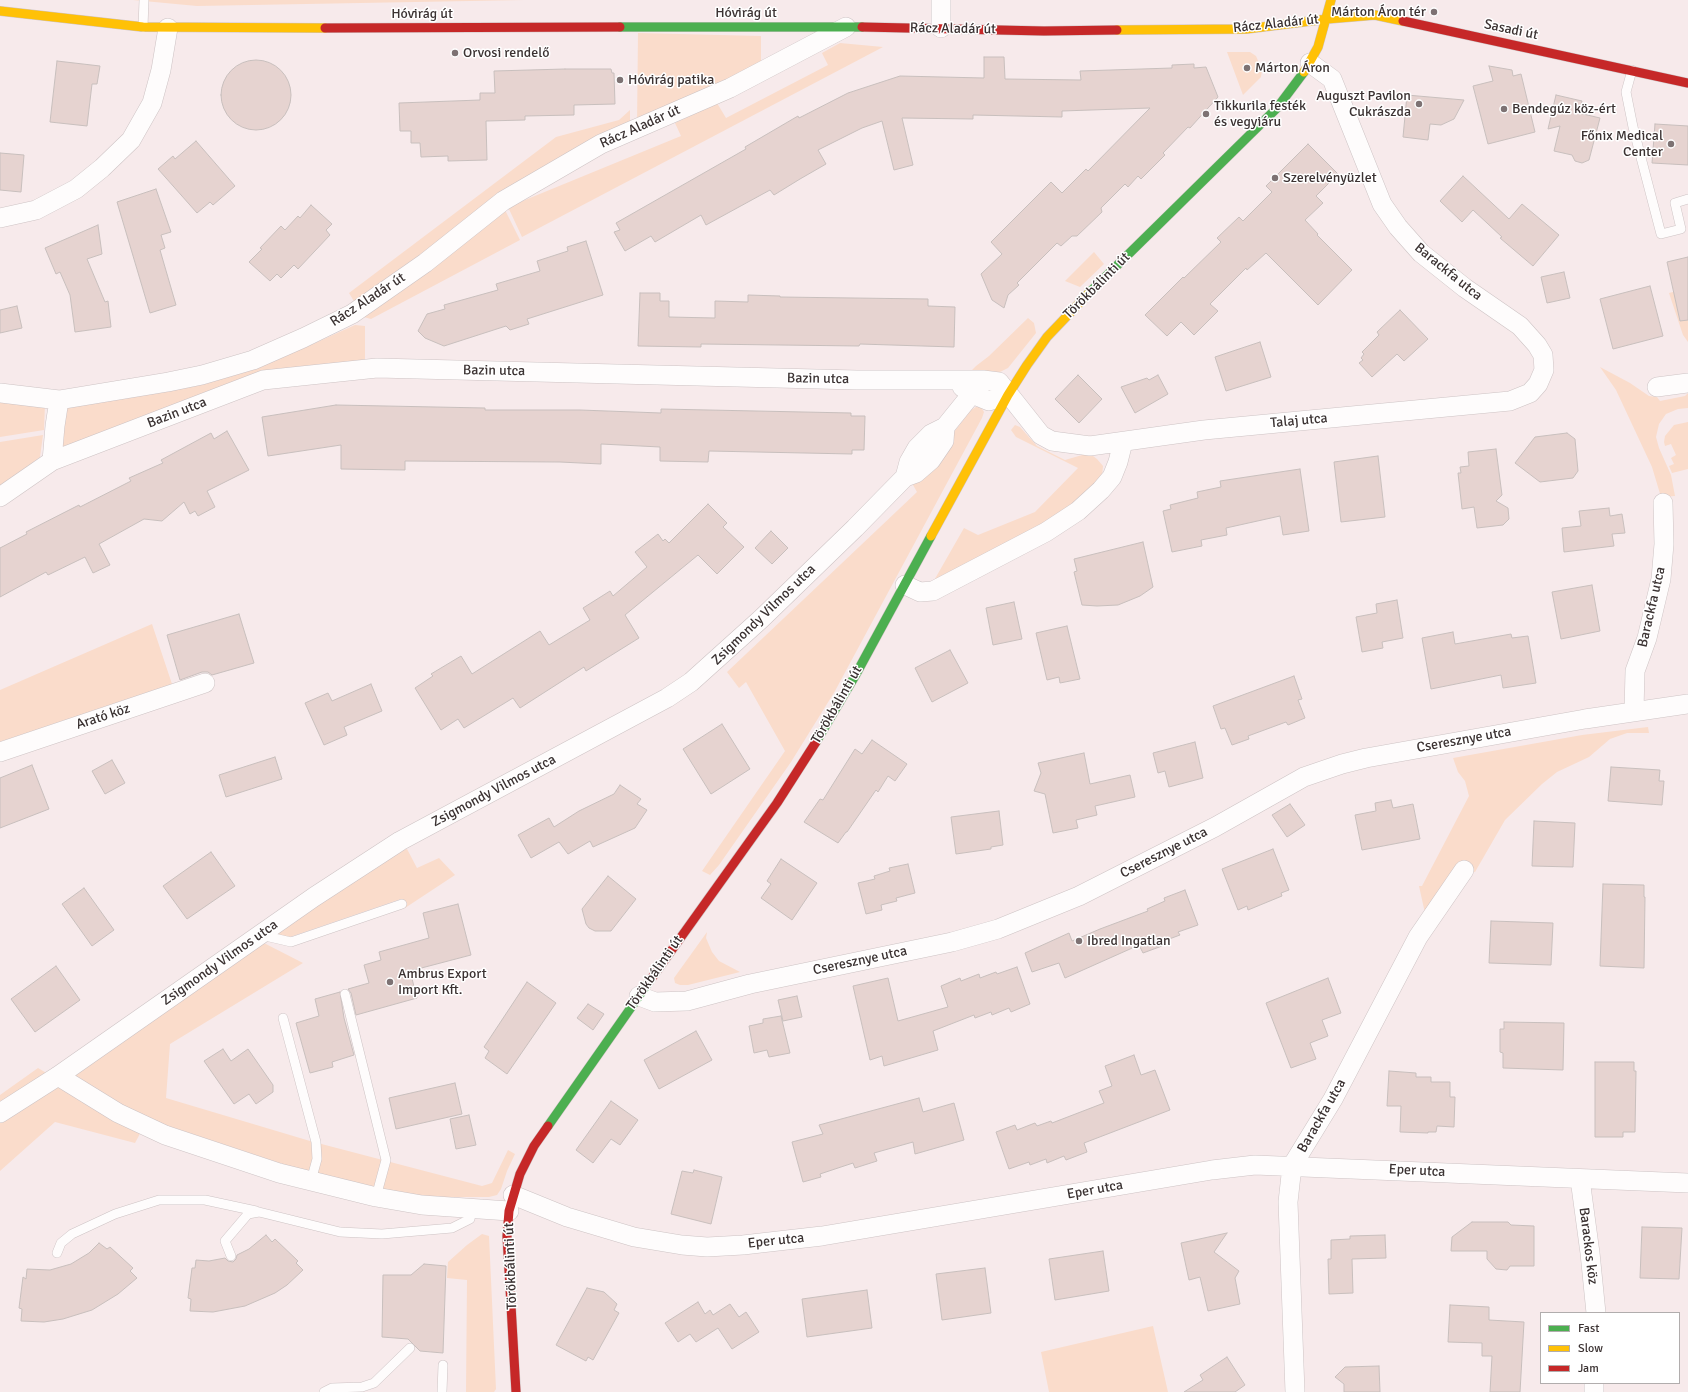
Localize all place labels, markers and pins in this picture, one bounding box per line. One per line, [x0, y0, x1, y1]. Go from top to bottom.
place label: Márton Áron tér [1331, 4, 1426, 20]
marker: Márton Áron tér [1429, 7, 1439, 17]
place label: Orvosi rendelő [463, 45, 549, 61]
marker: Orvosi rendelő [450, 48, 460, 58]
place label: Márton Áron [1255, 60, 1330, 76]
marker: Márton Áron [1242, 63, 1252, 73]
place label: Hóvirág patika [628, 72, 714, 88]
marker: Hóvirág patika [615, 75, 625, 85]
place label: Auguszt Pavilon Cukrászda [1316, 88, 1411, 120]
place label: Tikkurila festék és vegyiáru [1214, 98, 1306, 130]
marker: Auguszt Pavilon Cukrászda [1414, 99, 1424, 109]
place label: Bendegúz köz-ért [1512, 101, 1616, 117]
marker: Bendegúz köz-ért [1499, 104, 1509, 114]
marker: Tikkurila festék és vegyiáru [1201, 109, 1211, 119]
place label: Főnix Medical Center [1581, 128, 1663, 160]
marker: Főnix Medical Center [1666, 139, 1676, 149]
place label: Szerelvényüzlet [1283, 170, 1377, 186]
marker: Szerelvényüzlet [1270, 173, 1280, 183]
place label: Ibred Ingatlan [1087, 933, 1171, 949]
marker: Ibred Ingatlan [1074, 936, 1084, 946]
place label: Ambrus Export Import Kft. [398, 966, 487, 998]
marker: Ambrus Export Import Kft. [385, 977, 395, 987]

